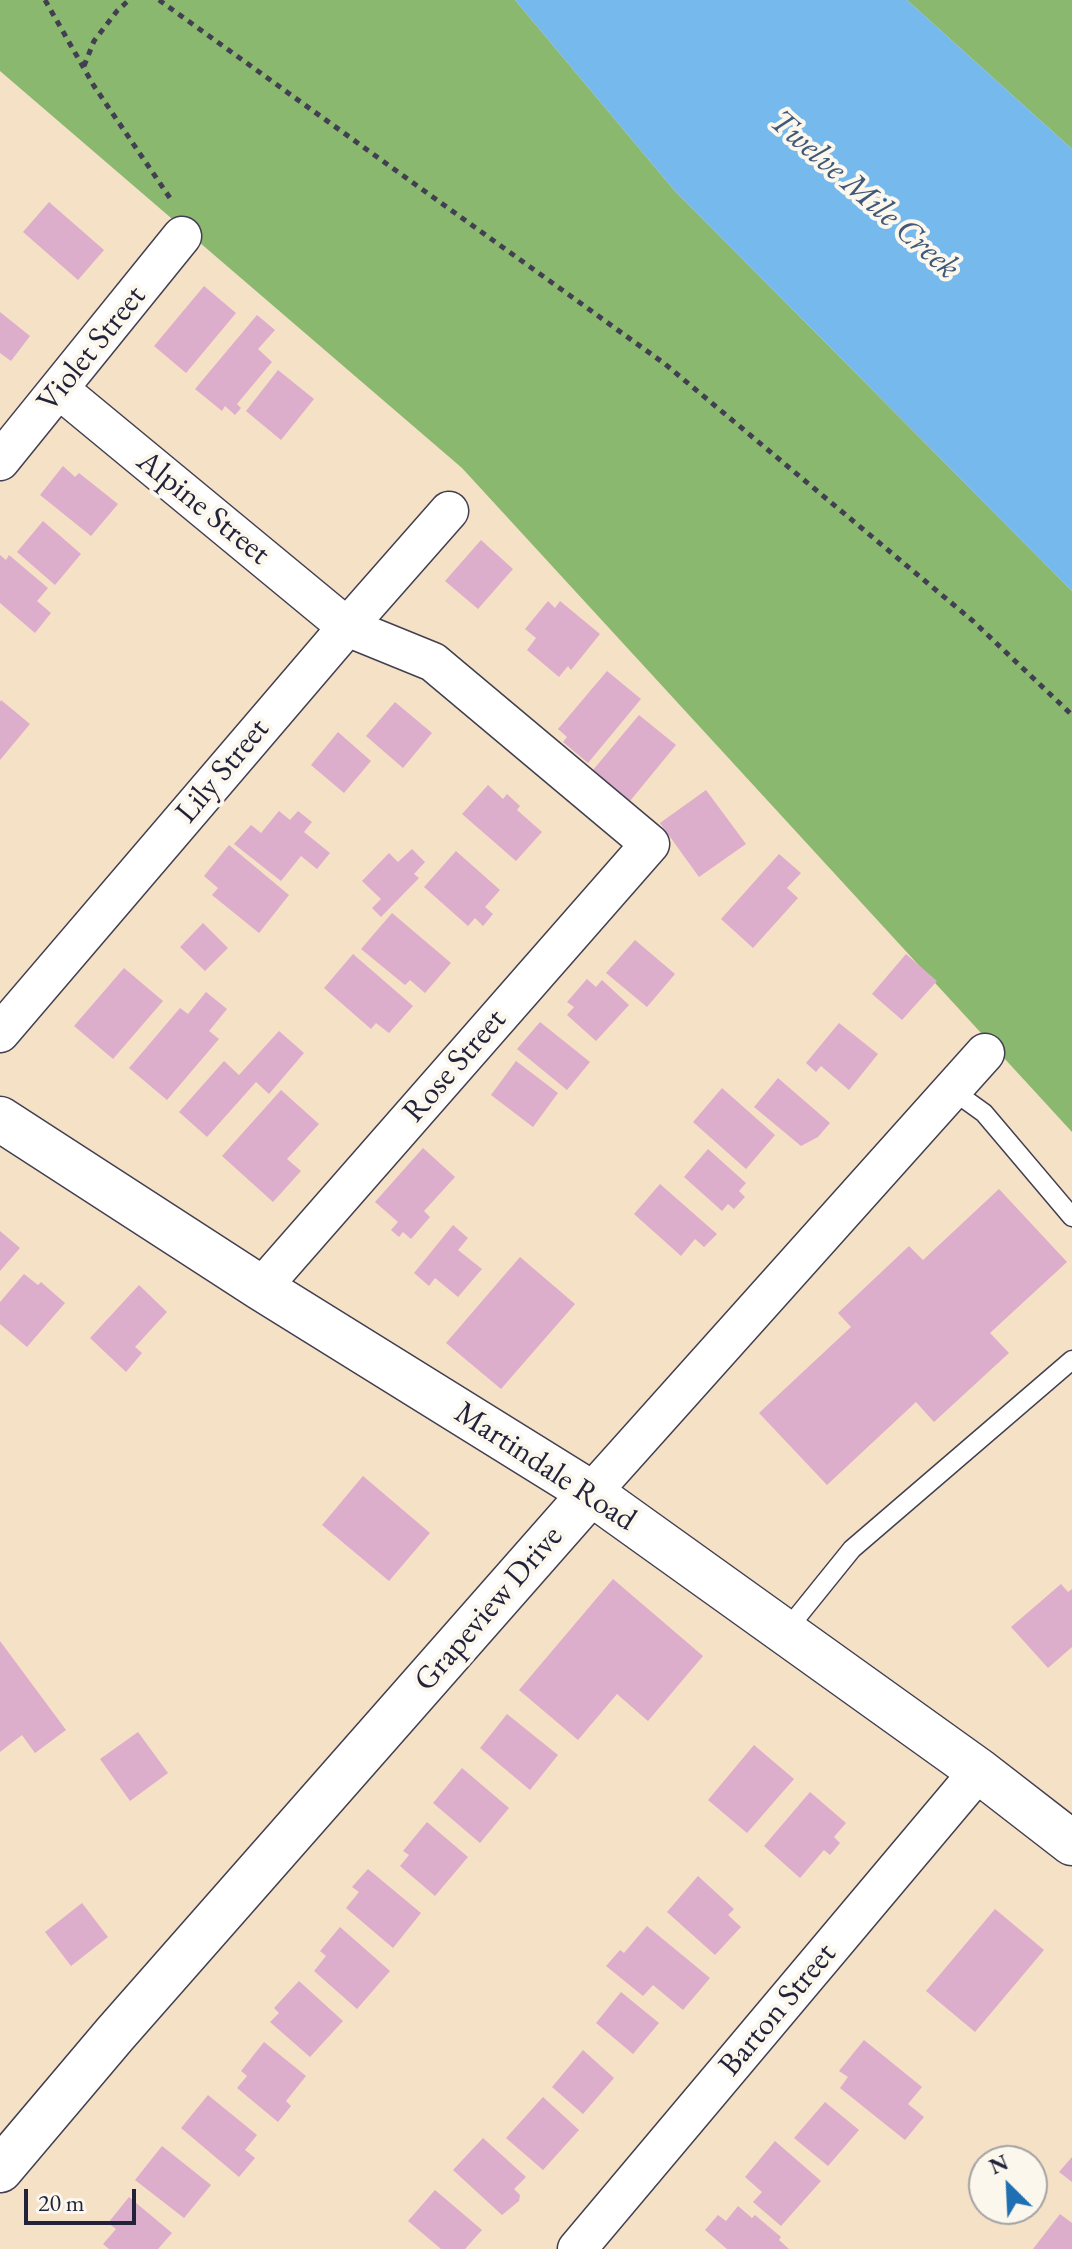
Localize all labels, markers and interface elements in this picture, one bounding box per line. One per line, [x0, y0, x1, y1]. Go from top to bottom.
water label: Twelve Mile Creek [761, 101, 967, 289]
street label: Violet Street [30, 278, 154, 420]
street label: Alpine Street [129, 443, 277, 573]
street label: Lily Street [168, 711, 278, 831]
street label: Rose Street [395, 1001, 515, 1131]
street label: Martindale Road [447, 1394, 643, 1540]
street label: Grapeview Drive [407, 1518, 571, 1700]
street label: Barton Street [711, 1936, 845, 2084]
north arrow [968, 2145, 1048, 2225]
text: N [985, 2148, 1013, 2181]
scale bar [28, 2173, 140, 2223]
text: 20 m [38, 2187, 85, 2218]

